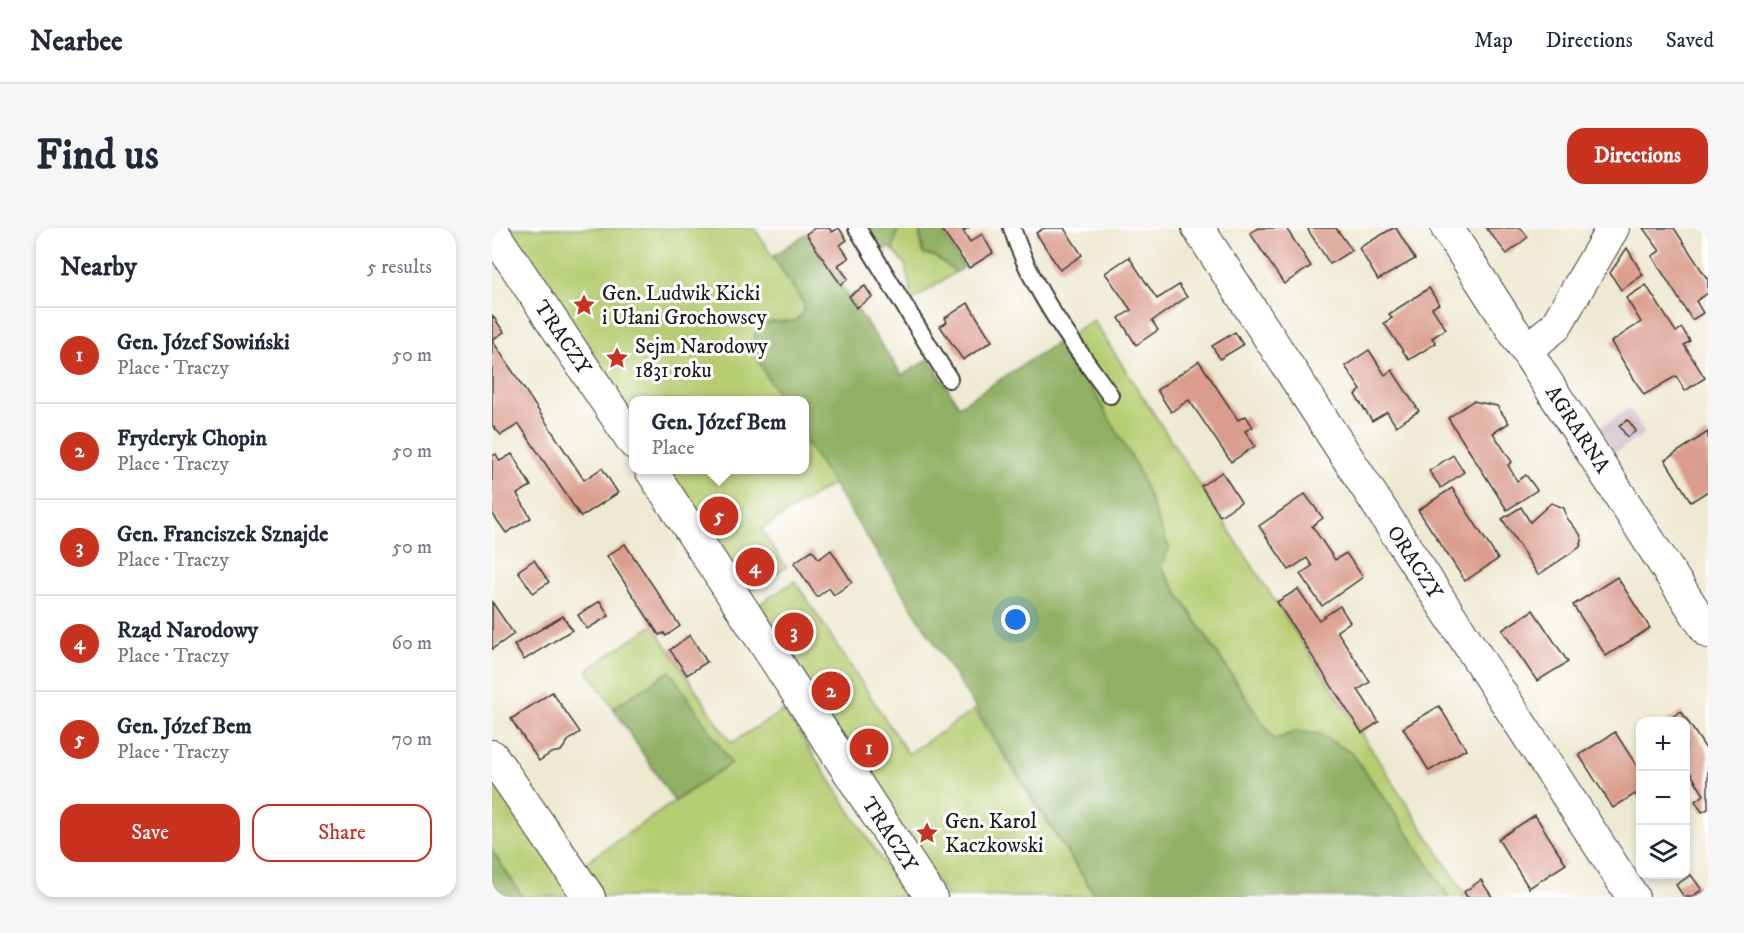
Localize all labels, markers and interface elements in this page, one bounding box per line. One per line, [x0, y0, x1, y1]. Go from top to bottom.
text: Nearbee [30, 24, 123, 59]
text: Map [1474, 28, 1513, 54]
text: Directions [1546, 28, 1633, 54]
text: Saved [1666, 28, 1714, 54]
button: Directions [1567, 128, 1708, 184]
text: Find us [36, 130, 159, 182]
text: Nearby [60, 251, 137, 284]
text: 5 results [367, 255, 432, 280]
place label: Gen. Ludwik Kicki i Ułani Grochowscy [602, 281, 768, 331]
place icon: Gen. Ludwik Kicki i Ułani Grochowscy [571, 292, 597, 318]
street label: TRACZY [528, 296, 597, 380]
text: Gen. Józef Sowiński [117, 329, 290, 356]
place label: Sejm Narodowy 1831 roku [635, 334, 769, 384]
text: 1 [76, 343, 83, 368]
text: 50 m [392, 343, 432, 368]
place icon: Sejm Narodowy 1831 roku [604, 345, 630, 371]
text: Place · Traczy [117, 356, 229, 381]
street label: AGRARNA [1539, 381, 1615, 479]
popup [629, 396, 809, 474]
text: Gen. Józef Bem [652, 409, 786, 436]
text: Fryderyk Chopin [117, 425, 267, 452]
text: Place [652, 436, 694, 461]
text: 2 [75, 439, 84, 464]
text: 50 m [392, 439, 432, 464]
text: Place · Traczy [117, 452, 229, 477]
pin: 5 [700, 494, 738, 538]
text: Gen. Franciszek Sznajde [117, 521, 328, 548]
street label: ORACZY [1381, 521, 1448, 605]
text: 3 [76, 535, 83, 560]
text: 50 m [392, 535, 432, 560]
pin: 4 [736, 544, 774, 590]
text: Place · Traczy [117, 548, 229, 573]
your location [1001, 605, 1030, 634]
pin: 3 [774, 610, 814, 654]
text: Rząd Narodowy [117, 617, 258, 644]
text: 4 [74, 631, 85, 656]
text: 60 m [392, 631, 432, 656]
text: Place · Traczy [117, 644, 229, 669]
pin: 2 [812, 668, 850, 714]
text: Gen. Józef Bem [117, 713, 252, 740]
map controls [1636, 717, 1690, 879]
button: + [1636, 717, 1690, 771]
pin: 1 [850, 726, 889, 770]
text: 5 [75, 727, 84, 752]
text: 70 m [391, 727, 432, 752]
text: Place · Traczy [117, 740, 229, 765]
button: − [1636, 771, 1690, 825]
street label: TRACZY [855, 792, 923, 877]
button: Save [60, 804, 240, 862]
button: Share [252, 804, 432, 862]
place label: Gen. Karol Kaczkowski [945, 809, 1043, 859]
place icon: Gen. Karol Kaczkowski [914, 820, 940, 846]
button: layers [1636, 825, 1690, 879]

